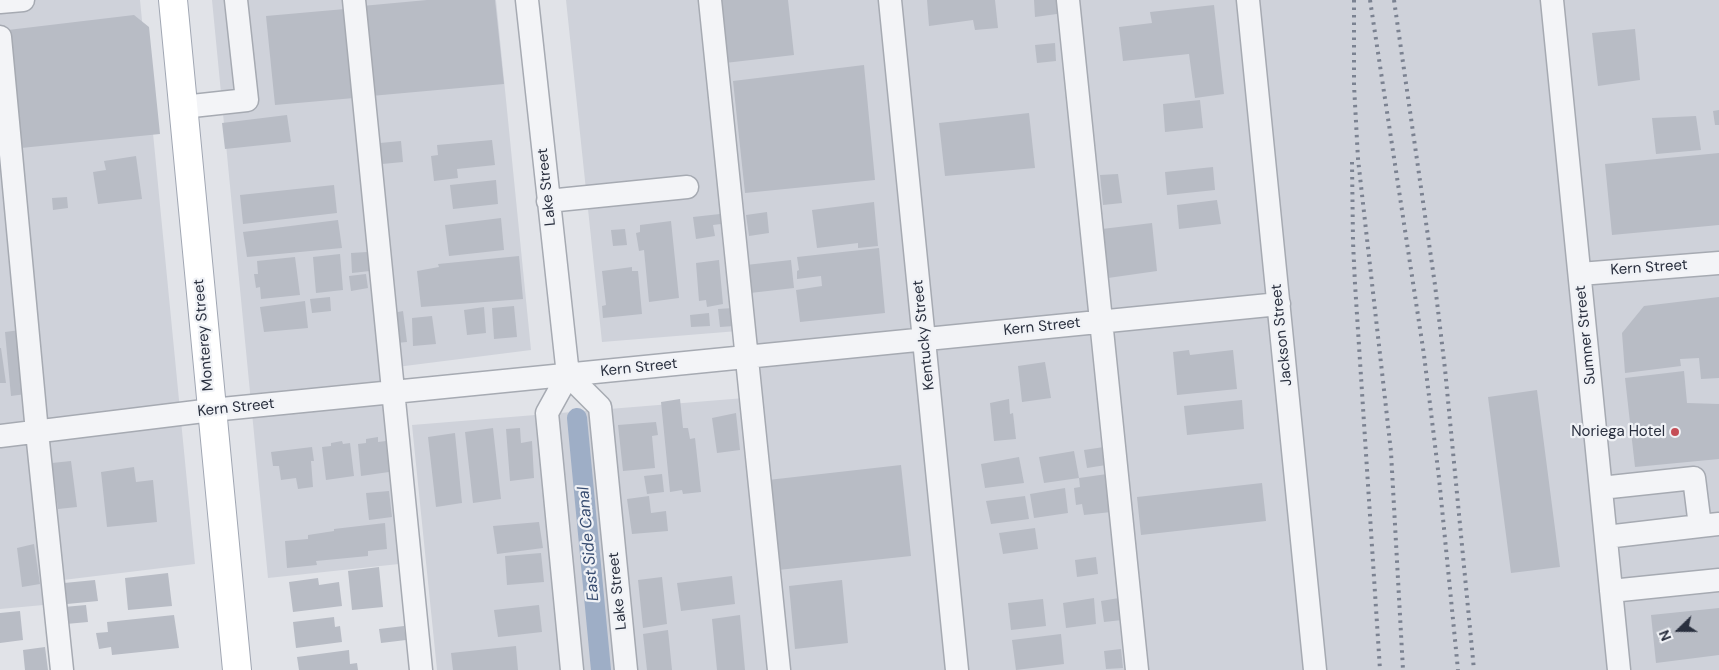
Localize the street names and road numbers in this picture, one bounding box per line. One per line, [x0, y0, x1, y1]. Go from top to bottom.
street label: Lake Street [534, 147, 560, 227]
street label: Kern Street [1610, 256, 1688, 280]
street label: Monterey Street [190, 278, 218, 392]
street label: Kentucky Street [909, 279, 939, 391]
street label: Jackson Street [1268, 283, 1296, 387]
street label: Sumner Street [1572, 284, 1600, 386]
street label: Kern Street [1003, 314, 1081, 340]
street label: Kern Street [600, 355, 678, 381]
street label: Kern Street [197, 395, 275, 421]
street label: Lake Street [605, 551, 631, 631]

